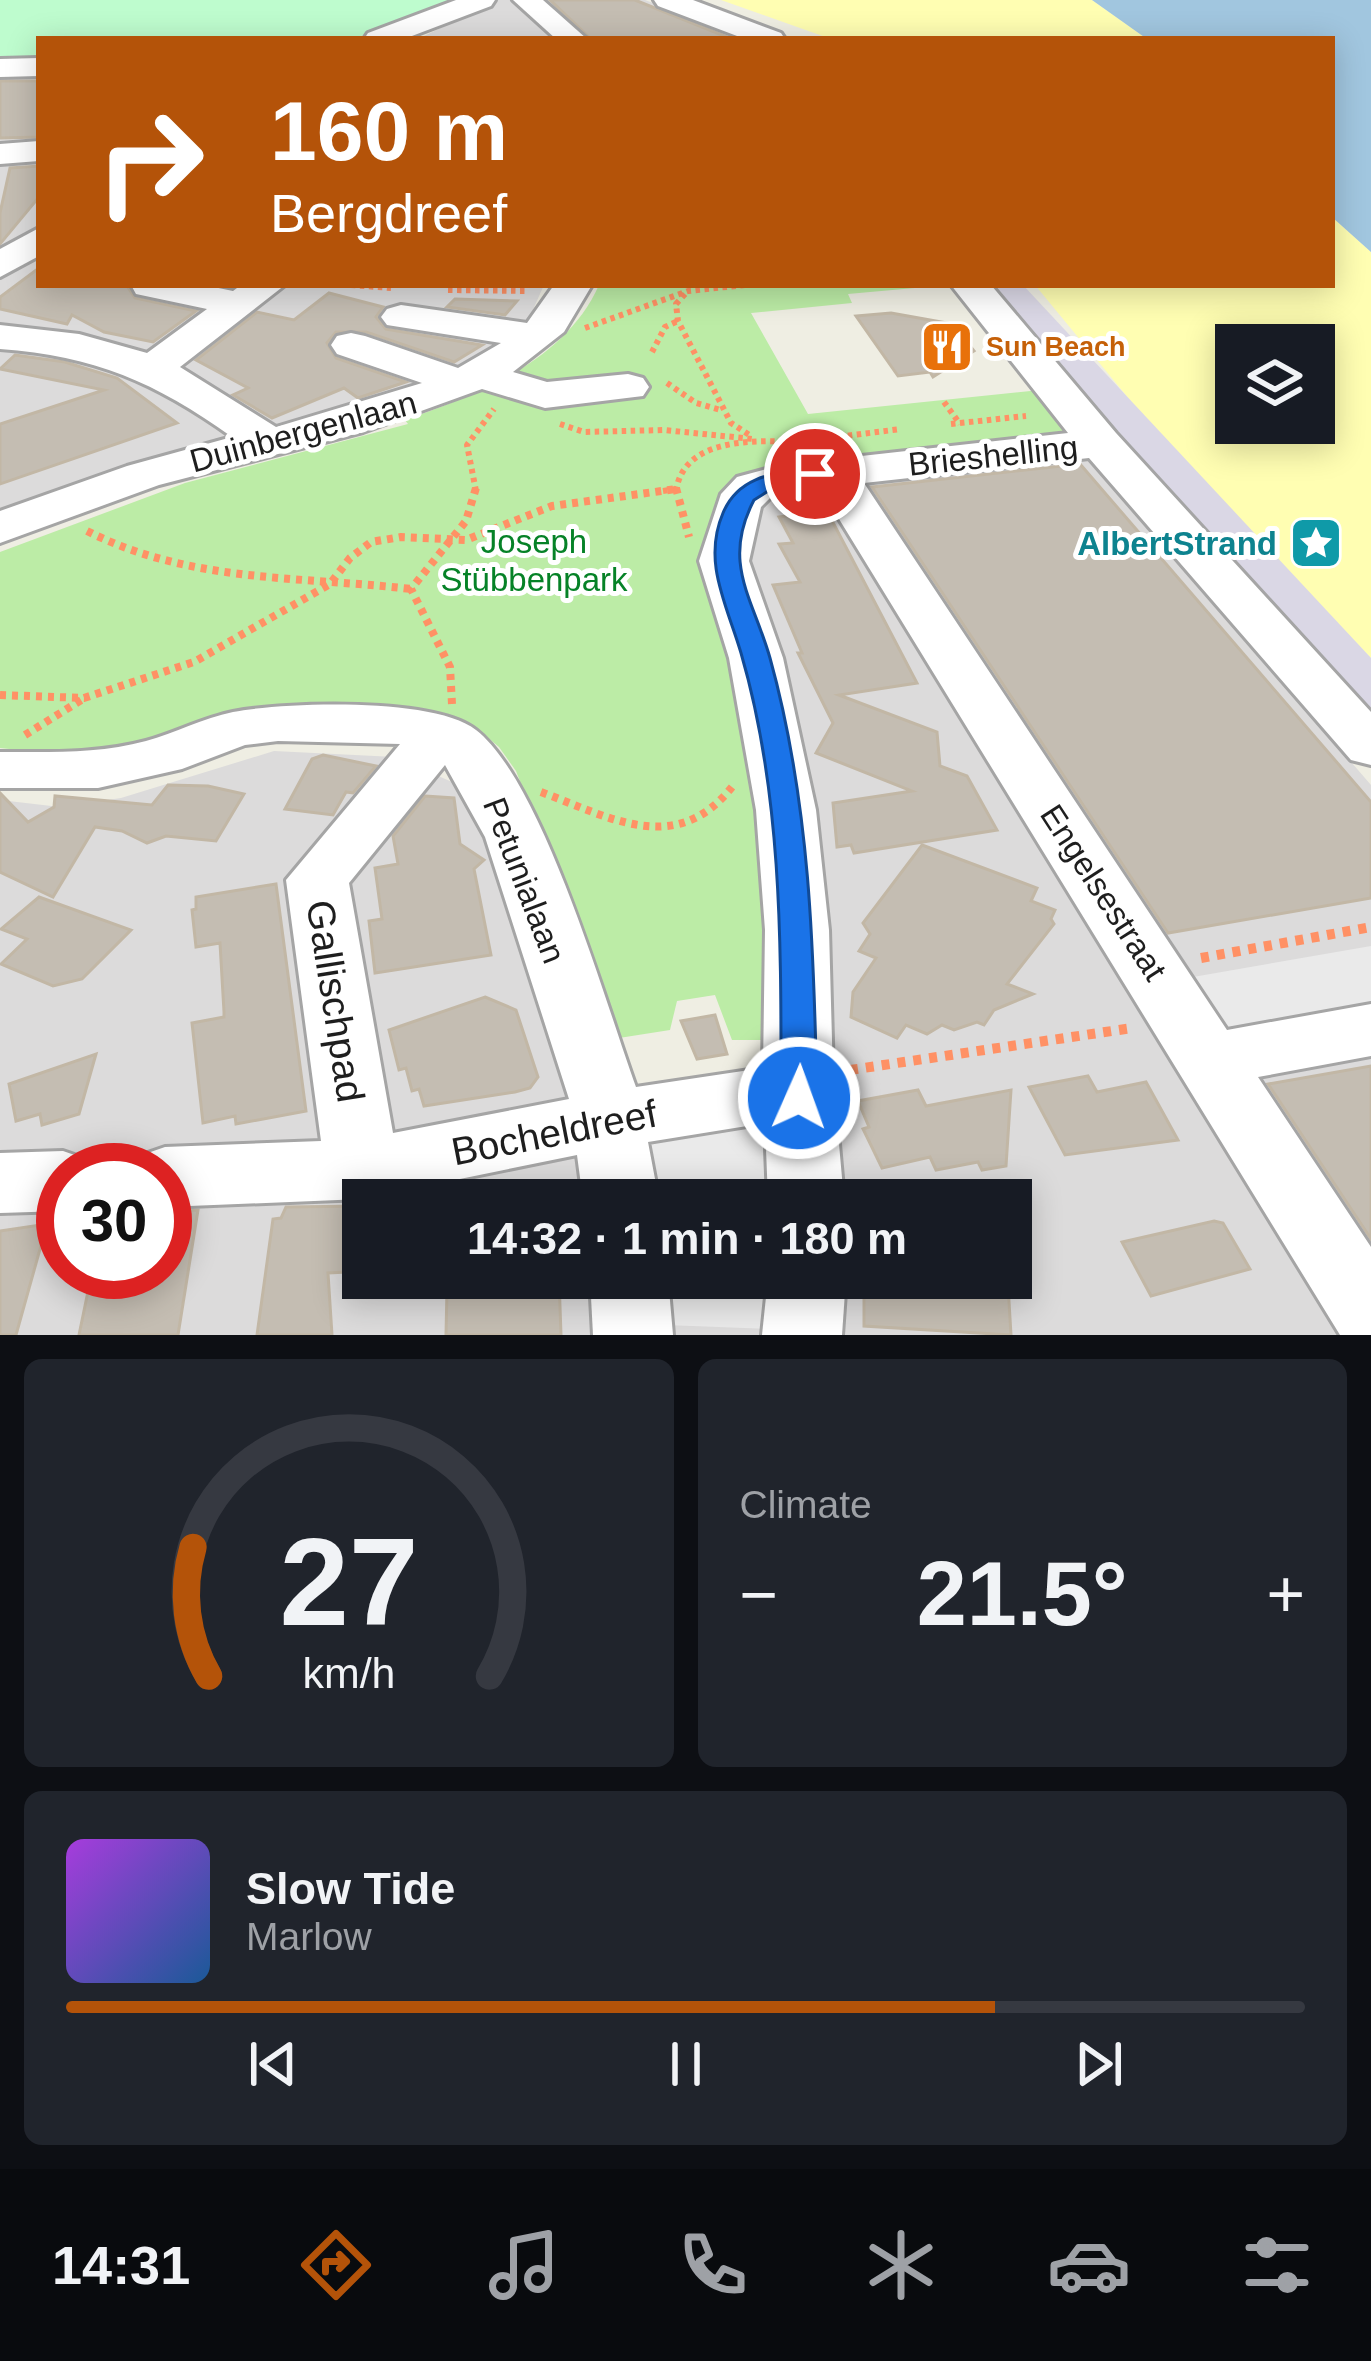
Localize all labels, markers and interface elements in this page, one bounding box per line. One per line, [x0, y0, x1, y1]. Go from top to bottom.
icon: right [72, 84, 228, 240]
text: 160 m [270, 84, 508, 178]
text: Bergdreef [270, 183, 507, 243]
restaurant icon: Sun Beach [919, 319, 975, 375]
map controls [1215, 324, 1335, 444]
button: layers [1215, 324, 1335, 444]
place label: Sun Beach [986, 332, 1126, 362]
street label: Duinbergenlaan [186, 383, 420, 480]
pin [764, 423, 866, 525]
street label: Brieshelling [906, 428, 1080, 483]
icon: arrive [782, 441, 848, 507]
place icon: AlbertStrand [1288, 515, 1344, 571]
park label: Joseph Stübbenpark [440, 523, 628, 598]
place label: AlbertStrand [1077, 525, 1277, 562]
street label: Petunialaan [476, 792, 573, 968]
street label: Engelsestraat [1033, 798, 1174, 987]
street label: Gallischpad [298, 897, 373, 1105]
position arrow [736, 1035, 862, 1161]
street label: Bocheldreef [448, 1091, 661, 1173]
speed limit sign: 30 [36, 1143, 192, 1299]
text: 14:32 · 1 min · 180 m [467, 1213, 907, 1264]
text: Climate [740, 1483, 872, 1526]
text: 27 [279, 1512, 418, 1651]
text: 21.5° [917, 1544, 1128, 1644]
text: − [740, 1557, 778, 1631]
text: + [1266, 1557, 1305, 1631]
text: km/h [302, 1649, 395, 1697]
text: Slow Tide [246, 1863, 455, 1914]
text: Marlow [246, 1915, 372, 1958]
icon: previous [240, 2031, 306, 2097]
icon: pause [653, 2031, 719, 2097]
icon: next [1066, 2031, 1132, 2097]
icon: directions [294, 2223, 378, 2307]
icon: music [482, 2223, 566, 2307]
icon: phone [671, 2223, 755, 2307]
icon: climate [859, 2223, 943, 2307]
icon: car [1047, 2223, 1131, 2307]
icon: filters [1235, 2223, 1319, 2307]
text: 14:31 [52, 2235, 190, 2295]

